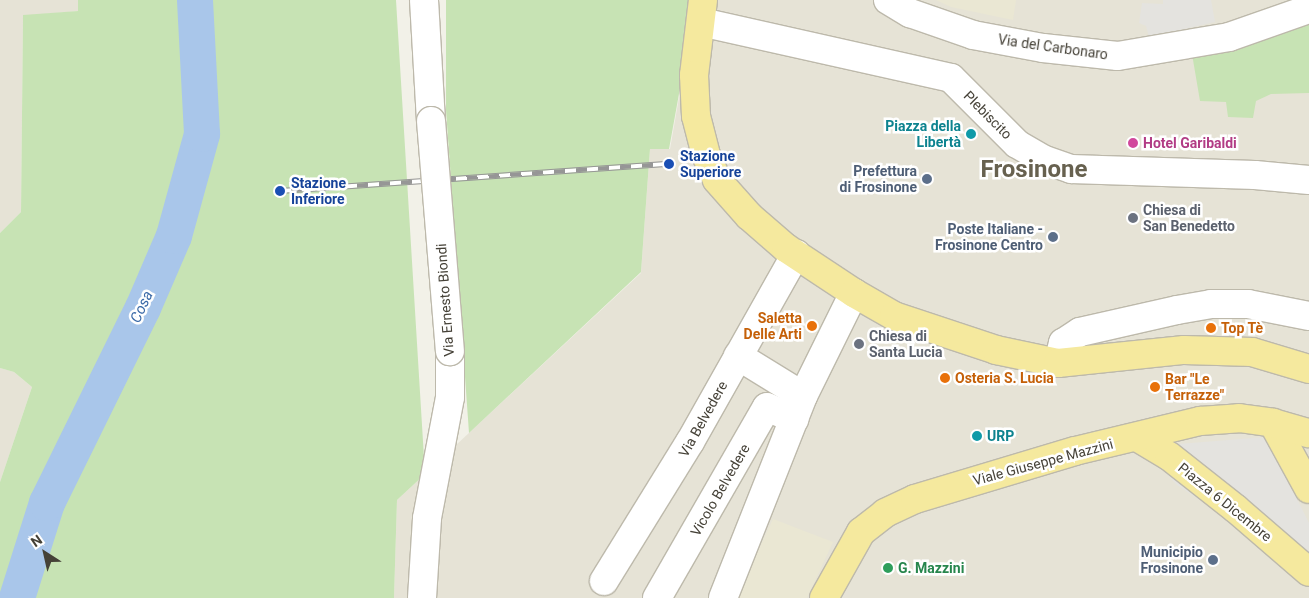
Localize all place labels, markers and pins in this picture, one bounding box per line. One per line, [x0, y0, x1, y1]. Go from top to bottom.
place label: Piazza della Libertà [885, 118, 961, 150]
marker: Piazza della Libertà [965, 128, 977, 140]
place label: Hotel Garibaldi [1143, 135, 1237, 151]
marker: Hotel Garibaldi [1127, 137, 1139, 149]
place label: Stazione Superiore [680, 148, 741, 180]
marker: Stazione Superiore [662, 157, 676, 171]
place label: Prefettura di Frosinone [840, 163, 917, 196]
marker: Prefettura di Frosinone [921, 173, 933, 185]
place label: Stazione Inferiore [291, 175, 346, 208]
marker: Stazione Inferiore [273, 184, 287, 198]
place label: Chiesa di San Benedetto [1143, 202, 1235, 234]
marker: Chiesa di San Benedetto [1127, 212, 1139, 224]
place label: Poste Italiane - Frosinone Centro [935, 221, 1043, 253]
marker: Poste Italiane - Frosinone Centro [1047, 231, 1059, 243]
place label: Saletta Delle Arti [744, 310, 802, 342]
marker: Saletta Delle Arti [806, 320, 818, 332]
place label: Top Tè [1221, 320, 1263, 336]
marker: Top Tè [1205, 322, 1217, 334]
place label: Chiesa di Santa Lucia [869, 328, 942, 361]
marker: Chiesa di Santa Lucia [853, 338, 865, 350]
place label: Osteria S. Lucia [955, 370, 1054, 386]
place label: Bar "Le Terrazze" [1165, 371, 1224, 404]
marker: Osteria S. Lucia [939, 372, 951, 384]
marker: Bar "Le Terrazze" [1149, 381, 1161, 393]
place label: URP [987, 428, 1014, 444]
marker: URP [971, 430, 983, 442]
place label: Municipio Frosinone [1141, 544, 1203, 576]
marker: Municipio Frosinone [1207, 554, 1219, 566]
place label: G. Mazzini [898, 560, 964, 576]
marker: G. Mazzini [882, 562, 894, 574]

